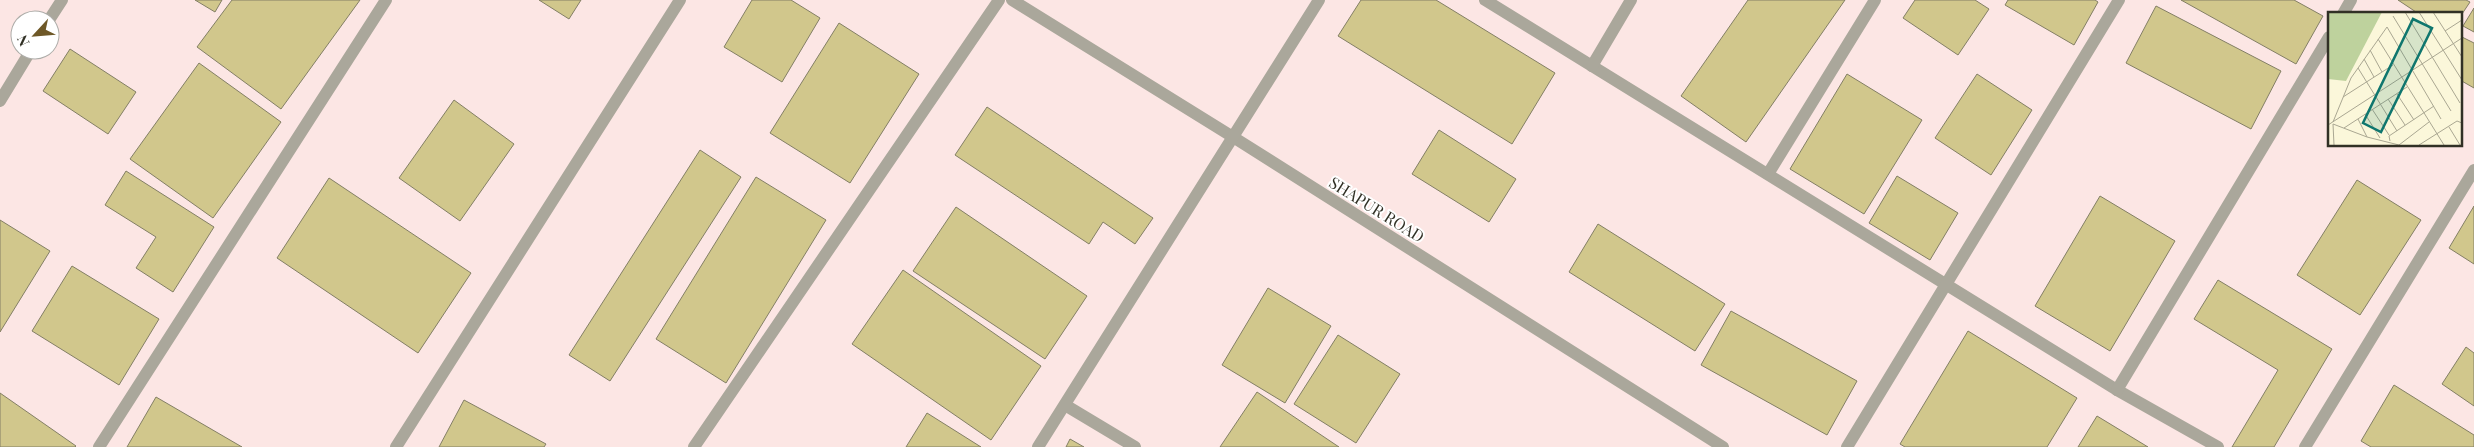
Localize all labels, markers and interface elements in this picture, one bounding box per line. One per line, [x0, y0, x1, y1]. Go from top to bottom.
north arrow [10, 10, 60, 60]
inset map [2328, 12, 2462, 146]
text: N [12, 32, 34, 50]
street label: SHAPUR ROAD [1326, 171, 1428, 247]

